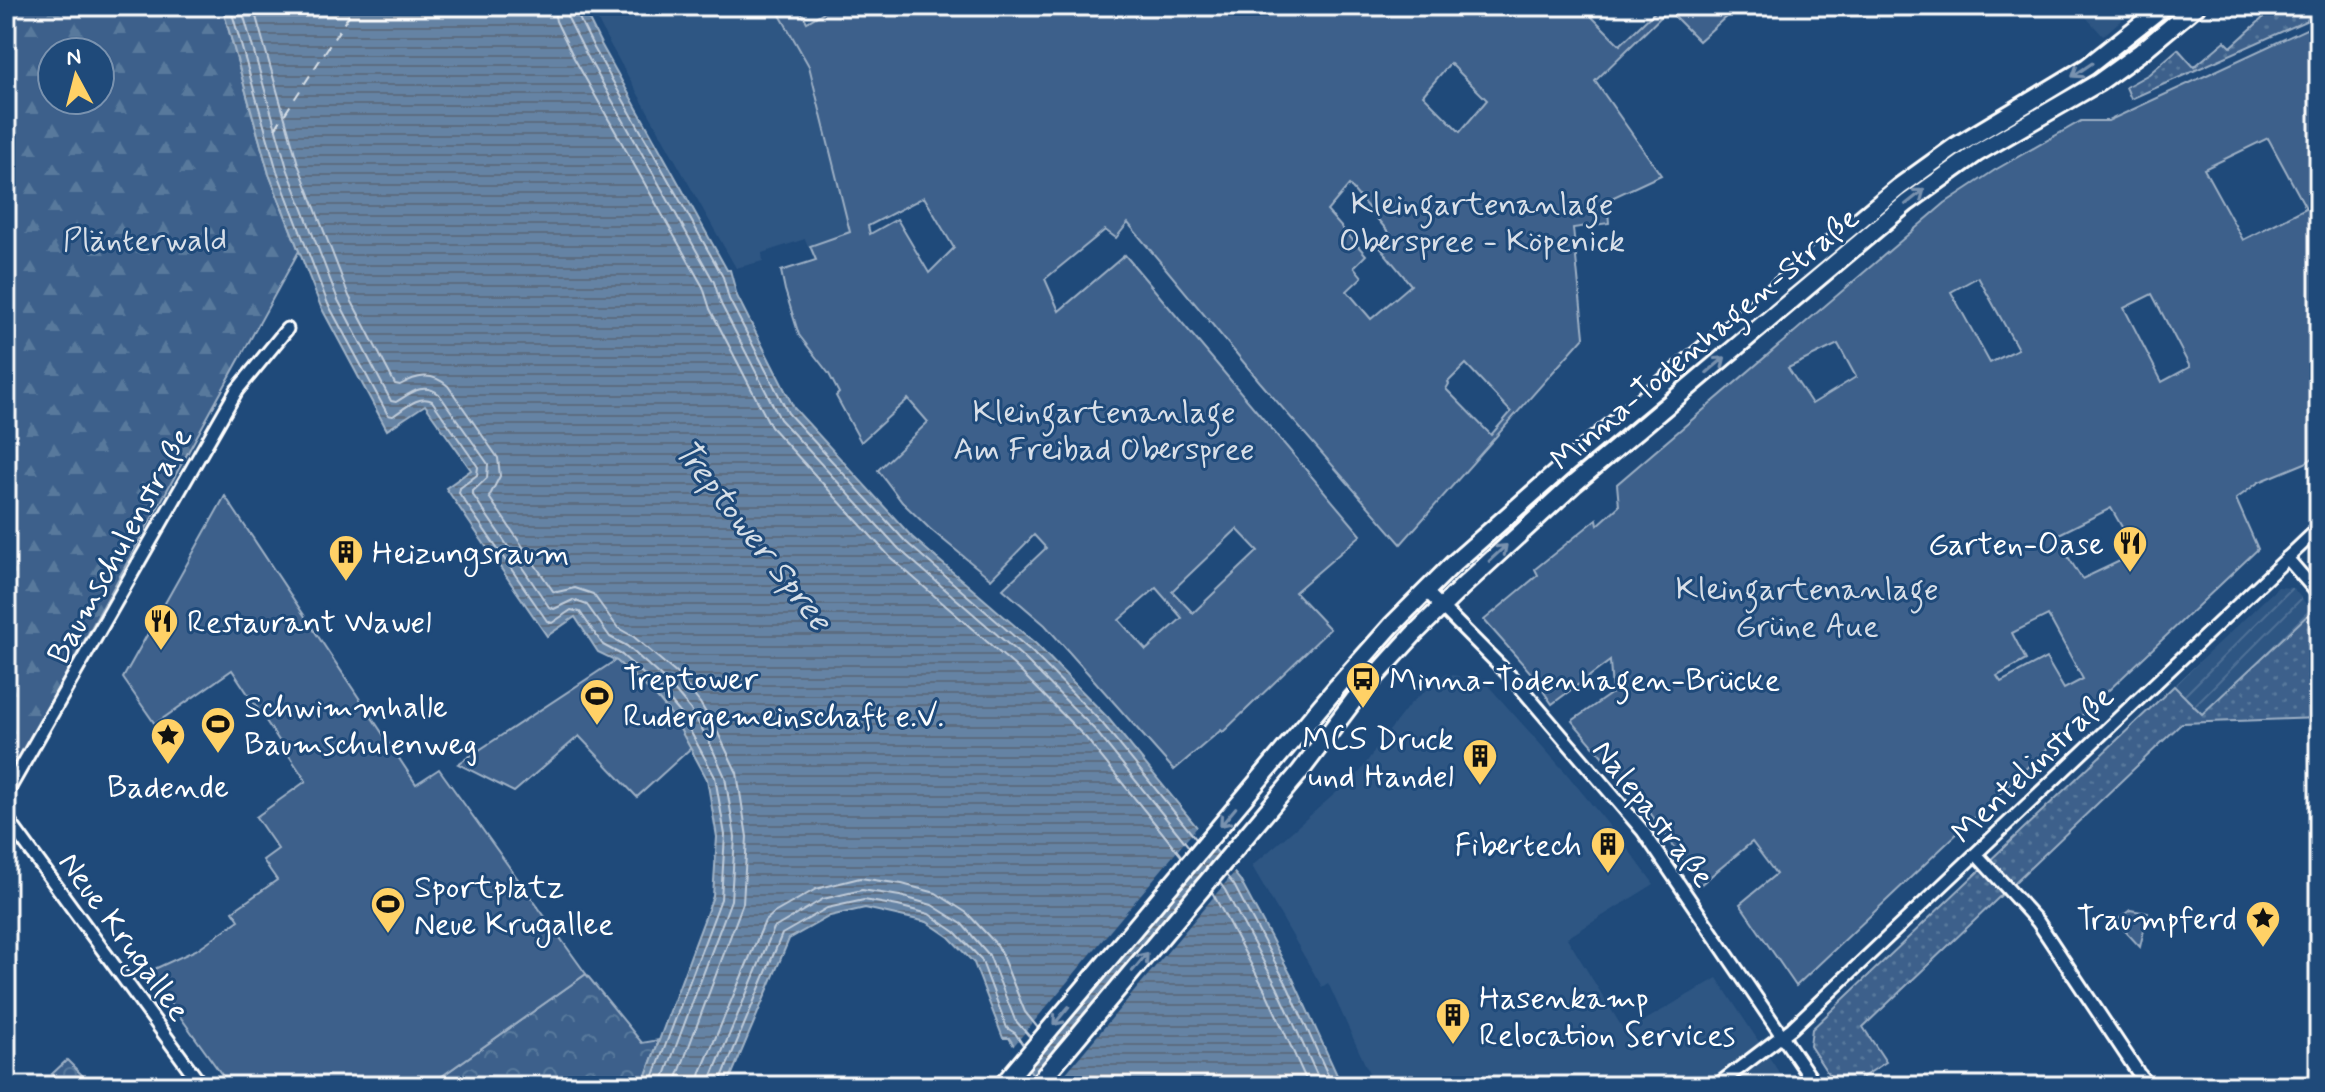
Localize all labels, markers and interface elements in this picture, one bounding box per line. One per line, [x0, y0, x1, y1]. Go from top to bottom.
north arrow [36, 36, 116, 116]
text: N [65, 43, 83, 73]
one-way arrow [2072, 61, 2094, 78]
park label: Kleingartenanlage Oberspree - Köpenick [1339, 184, 1625, 263]
one-way arrow [1904, 189, 1925, 206]
street label: Minna-Todenhagen-Straße [1542, 198, 1870, 484]
park label: Plänterwald [63, 220, 227, 262]
one-way arrow [1705, 356, 1725, 374]
park label: Kleingartenanlage Am Freibad Oberspree [953, 392, 1255, 471]
street label: Baumschulenstraße [38, 420, 203, 672]
water label: Treptower Spree [663, 430, 842, 642]
place label: Garten-Oase [1928, 524, 2104, 566]
restaurant icon: Garten-Oase [2111, 524, 2149, 574]
building icon: Heizungsraum [327, 533, 365, 583]
place label: Heizungsraum [372, 533, 569, 577]
one-way arrow [1488, 544, 1508, 563]
park label: Kleingartenanlage Grüne Aue [1675, 569, 1939, 648]
restaurant icon: Restaurant Wawel [142, 602, 180, 652]
place label: Restaurant Wawel [187, 602, 432, 644]
place label: Treptower Rudergemeinschaft e.V. [623, 659, 944, 738]
bus stop icon: Minna-Todenhagen-Brücke [1344, 660, 1382, 710]
place label: Minna-Todenhagen-Brücke [1389, 660, 1780, 705]
sports icon: Treptower Rudergemeinschaft e.V. [578, 677, 616, 727]
street label: Mentelinstraße [1943, 677, 2124, 854]
place label: Schwimmhalle Baumschulenweg [244, 687, 477, 766]
sports icon: Schwimmhalle Baumschulenweg [199, 705, 237, 755]
place icon: Badende [149, 716, 187, 766]
place label: MCS Druck und Handel [1302, 719, 1454, 798]
street label: Nalepastraße [1581, 732, 1723, 897]
building icon: MCS Druck und Handel [1461, 737, 1499, 787]
place label: Badende [107, 767, 229, 809]
one-way arrow [1219, 806, 1237, 826]
place label: Fibertech [1455, 825, 1582, 867]
building icon: Fibertech [1589, 825, 1627, 875]
street label: Neue Krugallee [46, 844, 199, 1031]
place label: Sportplatz Neue Krugallee [414, 867, 614, 948]
sports icon: Sportplatz Neue Krugallee [369, 885, 407, 935]
place label: Traumpferd [2076, 899, 2237, 941]
place icon: Traumpferd [2244, 899, 2282, 949]
one-way arrow [1131, 952, 1149, 973]
place label: Hasenkamp Relocation Services [1479, 978, 1735, 1057]
building icon: Hasenkamp Relocation Services [1434, 996, 1472, 1046]
one-way arrow [1052, 1005, 1070, 1026]

